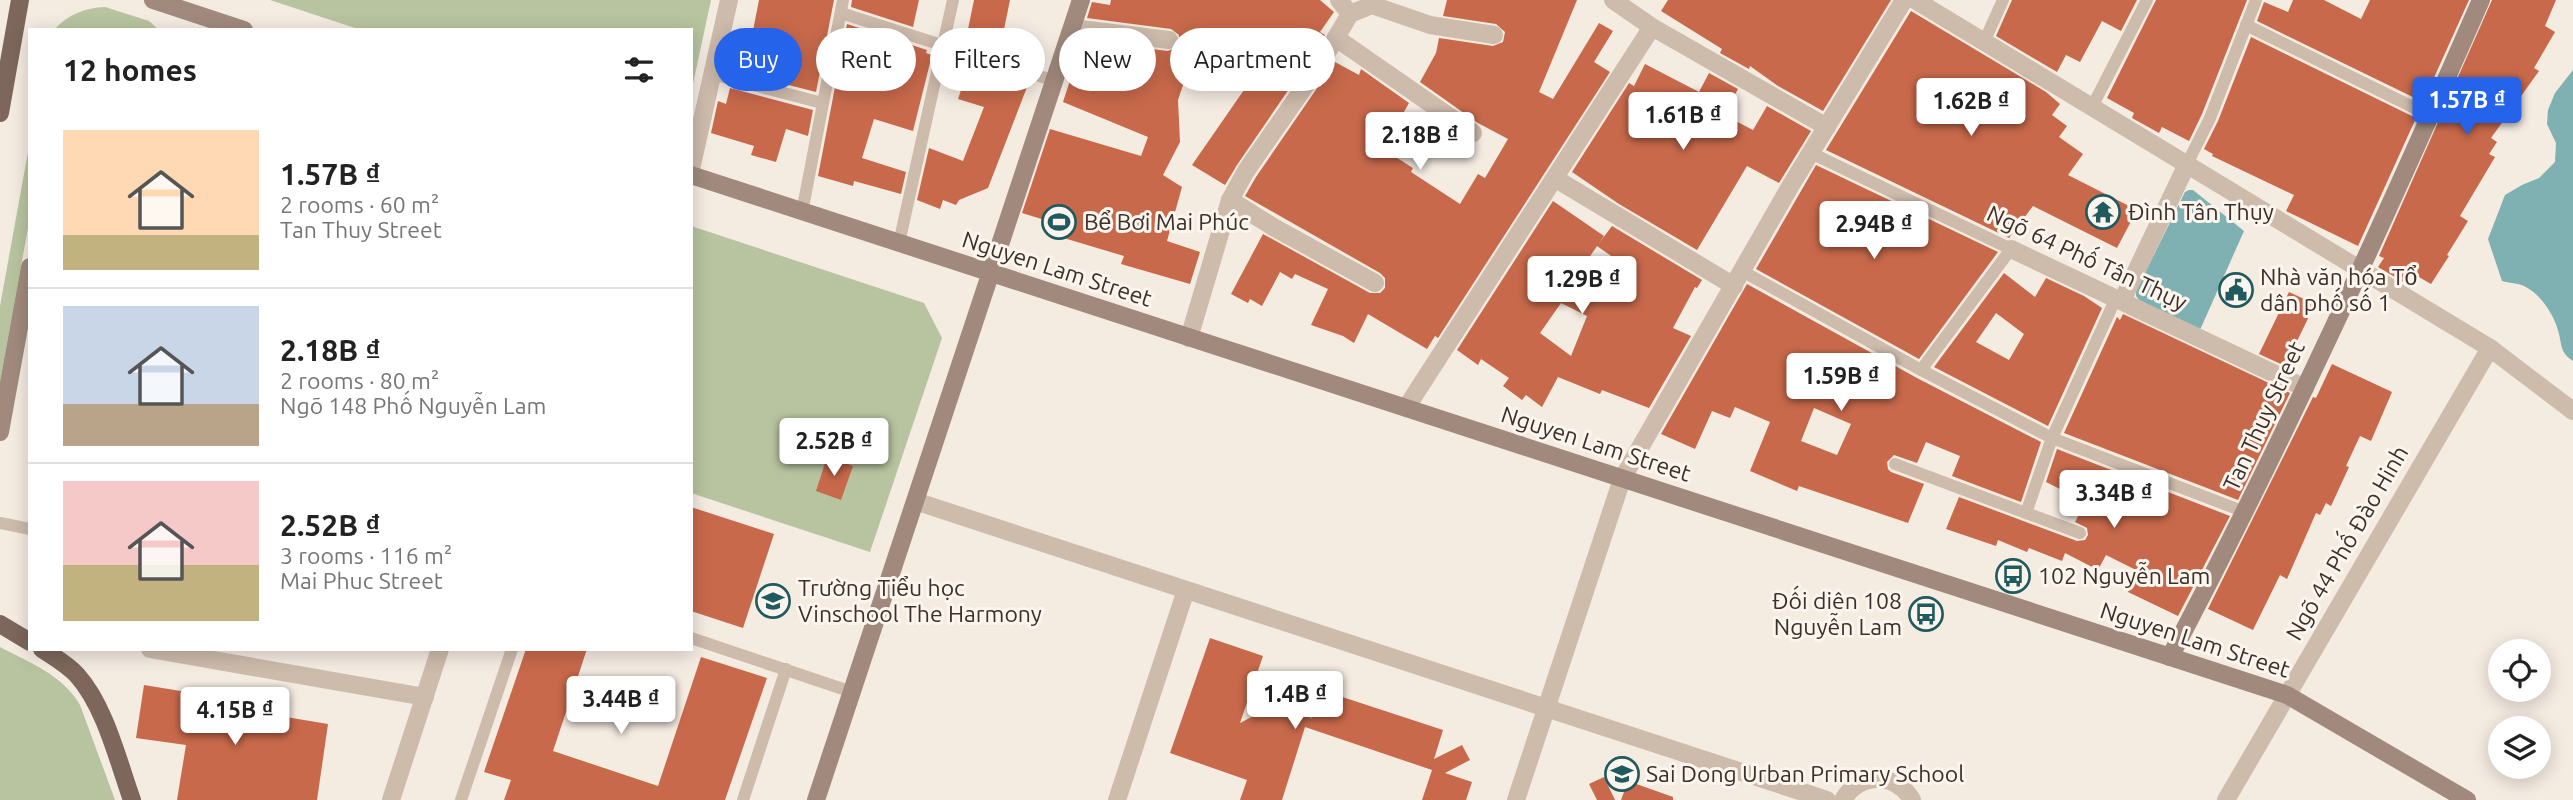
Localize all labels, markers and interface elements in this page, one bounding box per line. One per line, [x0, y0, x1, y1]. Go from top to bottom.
chip: Buy [714, 28, 802, 91]
chip: Rent [816, 28, 916, 91]
chip: Filters [930, 28, 1045, 91]
chip: New [1059, 28, 1156, 91]
chip: Apartment [1170, 28, 1335, 91]
icon: filters [620, 51, 658, 89]
text: 12 homes [63, 53, 197, 87]
pin: 1.62B ₫ [1906, 78, 2036, 138]
pin: 1.57B ₫ [2402, 78, 2532, 137]
text: 1.57B ₫ [2428, 87, 2506, 112]
text: 1.62B ₫ [1932, 88, 2010, 113]
pin: 1.61B ₫ [1618, 92, 1748, 152]
text: 1.61B ₫ [1644, 102, 1722, 127]
pin: 2.18B ₫ [1355, 113, 1485, 172]
text: 2.18B ₫ [1381, 122, 1459, 147]
text: 1.57B ₫ [280, 157, 381, 191]
icon: home [119, 158, 203, 242]
text: 2 rooms · 60 m² [280, 192, 439, 217]
temple icon: Đình Tân Thụy [2084, 193, 2122, 231]
street label: Ngõ 64 Phố Tân Thụy [1983, 198, 2192, 315]
place label: Đình Tân Thụy [2128, 199, 2274, 224]
pin: 2.94B ₫ [1809, 202, 1939, 261]
sports icon: Bể Bơi Mai Phúc [1040, 203, 1078, 241]
place label: Bể Bơi Mai Phúc [1084, 209, 1249, 234]
text: 2.94B ₫ [1835, 211, 1913, 236]
text: Tan Thuy Street [280, 217, 442, 242]
street label: Nguyen Lam Street [959, 226, 1155, 311]
pin: 1.29B ₫ [1517, 256, 1647, 316]
place label: Nhà văn hóa Tổ dân phố số 1 [2260, 264, 2417, 315]
text: 1.29B ₫ [1543, 266, 1621, 291]
public building icon: Nhà văn hóa Tổ dân phố số 1 [2217, 271, 2255, 309]
text: 2.18B ₫ [280, 333, 381, 367]
icon: home [119, 334, 203, 418]
street label: Tan Thuy Street [2218, 337, 2309, 494]
pin: 1.59B ₫ [1776, 354, 1906, 413]
text: 1.59B ₫ [1802, 363, 1880, 388]
text: 2 rooms · 80 m² [280, 368, 439, 393]
text: Ngõ 148 Phố Nguyễn Lam [280, 393, 546, 418]
street label: Nguyen Lam Street [1498, 401, 1694, 486]
pin: 2.52B ₫ [769, 419, 899, 478]
text: 2.52B ₫ [795, 428, 873, 453]
street label: Ngõ 44 Phố Đào Hinh [2278, 440, 2412, 644]
pin: 3.34B ₫ [2049, 470, 2179, 530]
text: 3.34B ₫ [2075, 480, 2153, 505]
text: 2.52B ₫ [280, 508, 381, 542]
icon: home [119, 509, 203, 593]
text: 3 rooms · 116 m² [280, 543, 452, 568]
bus stop icon: 102 Nguyễn Lam [1994, 557, 2032, 595]
place label: 102 Nguyễn Lam [2038, 561, 2210, 588]
text: Mai Phuc Street [280, 568, 443, 593]
place label: Trường Tiểu học Vinschool The Harmony [798, 575, 1042, 626]
school or university icon: Trường Tiểu học Vinschool The Harmony [754, 582, 792, 620]
place label: Đối diện 108 Nguyễn Lam [1772, 585, 1902, 639]
bus stop icon: Đối diện 108 Nguyễn Lam [1907, 595, 1945, 633]
street label: Nguyen Lam Street [2097, 597, 2293, 682]
map controls [2488, 639, 2551, 779]
button: locate [2488, 639, 2551, 702]
pin: 1.4B ₫ [1238, 672, 1352, 731]
pin: 3.44B ₫ [556, 676, 686, 736]
text: 1.4B ₫ [1263, 681, 1327, 706]
text: 3.44B ₫ [582, 686, 660, 711]
pin: 4.15B ₫ [170, 688, 300, 747]
text: 4.15B ₫ [196, 697, 274, 722]
button: layers [2488, 716, 2551, 779]
school or university icon: Sai Dong Urban Primary School [1603, 755, 1641, 793]
place label: Sai Dong Urban Primary School [1646, 761, 1964, 786]

